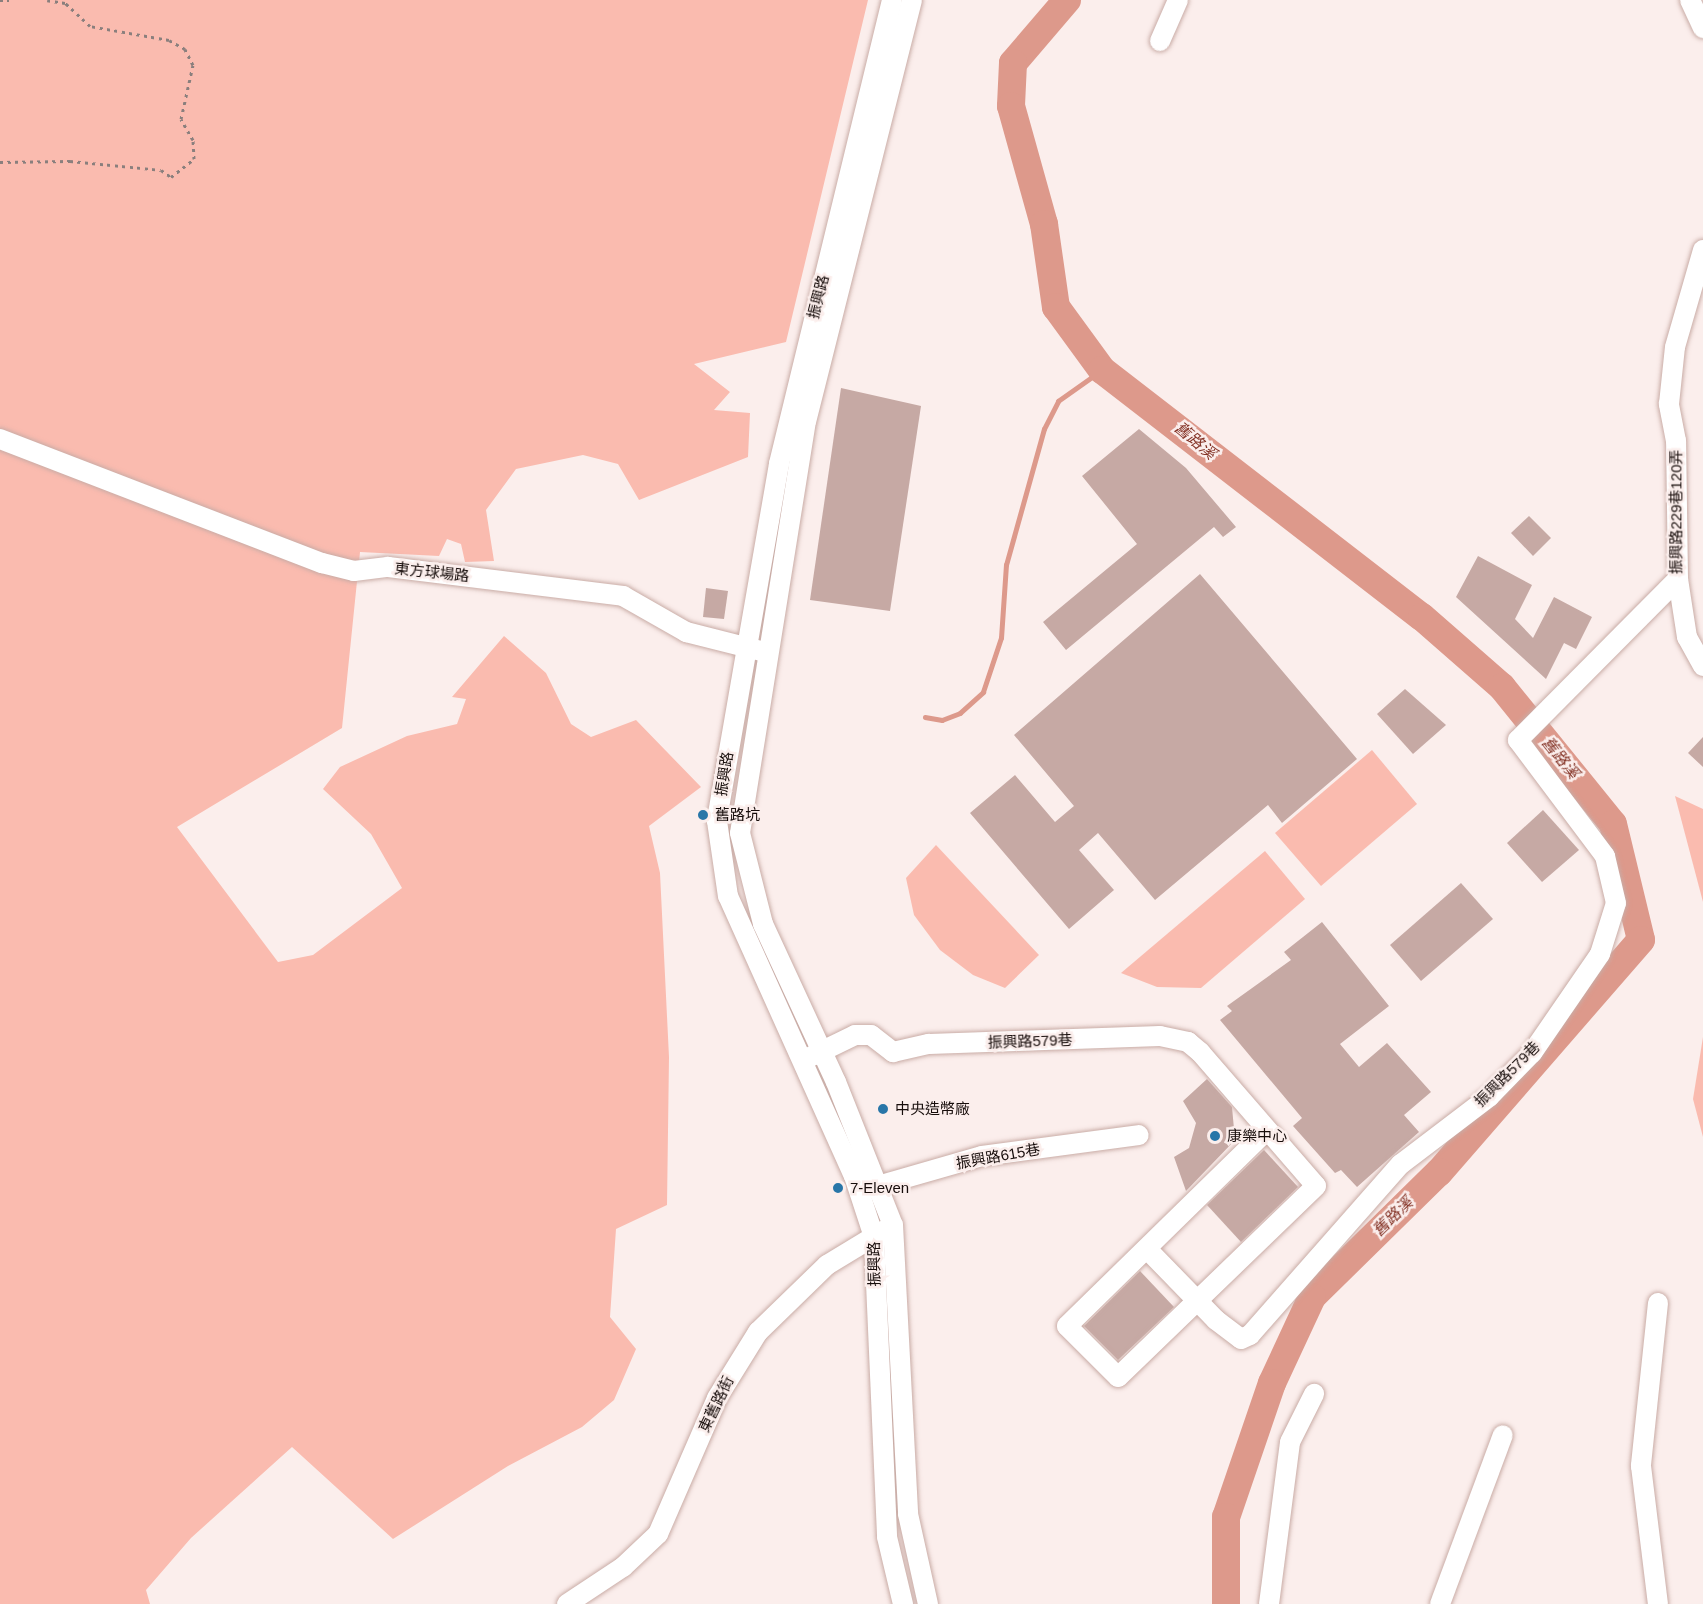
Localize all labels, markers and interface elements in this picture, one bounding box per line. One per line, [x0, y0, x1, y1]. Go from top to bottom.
street label: 振興路 [804, 273, 832, 321]
water label: 舊路溪 [1170, 418, 1220, 464]
street label: 振興路229巷120弄 [1667, 449, 1685, 575]
street label: 東方球場路 [394, 559, 470, 585]
water label: 舊路溪 [1537, 733, 1583, 783]
street label: 振興路 [712, 750, 736, 798]
place label: 舊路坑 [715, 806, 760, 824]
marker: 舊路坑 [696, 808, 710, 822]
street label: 振興路579巷 [987, 1031, 1073, 1051]
street label: 振興路579巷 [1471, 1038, 1543, 1110]
place label: 中央造幣廠 [895, 1100, 970, 1118]
marker: 中央造幣廠 [876, 1102, 890, 1116]
place label: 康樂中心 [1227, 1127, 1287, 1145]
marker: 康樂中心 [1208, 1129, 1222, 1143]
street label: 振興路615巷 [955, 1140, 1041, 1172]
place label: 7-Eleven [850, 1179, 909, 1197]
marker: 7-Eleven [831, 1181, 845, 1195]
water label: 舊路溪 [1369, 1193, 1417, 1241]
street label: 振興路 [865, 1241, 883, 1287]
street label: 東舊路街 [695, 1373, 737, 1435]

